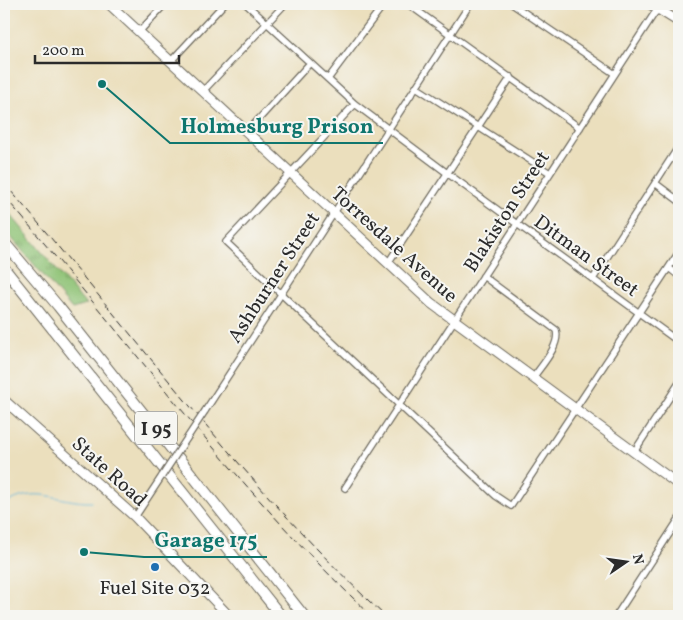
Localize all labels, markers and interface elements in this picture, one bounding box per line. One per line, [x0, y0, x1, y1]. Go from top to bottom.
scale bar [35, 32, 179, 64]
text: 200 m [42, 41, 85, 62]
callout: Holmesburg Prison [170, 107, 383, 143]
text: Holmesburg Prison [180, 113, 374, 142]
street label: Blakiston Street [458, 146, 557, 278]
street label: Torresdale Avenue [324, 181, 463, 310]
street label: Ashburner Street [222, 207, 328, 349]
street label: Ditman Street [528, 209, 644, 304]
road number: I 95 [135, 412, 177, 444]
street label: State Road [65, 431, 153, 514]
callout: Garage 175 [144, 521, 267, 557]
text: Garage 175 [155, 527, 257, 556]
north arrow [600, 538, 650, 588]
text: N [627, 552, 648, 567]
marker: Fuel Site 032 [149, 561, 161, 573]
place label: Fuel Site 032 [99, 575, 211, 603]

